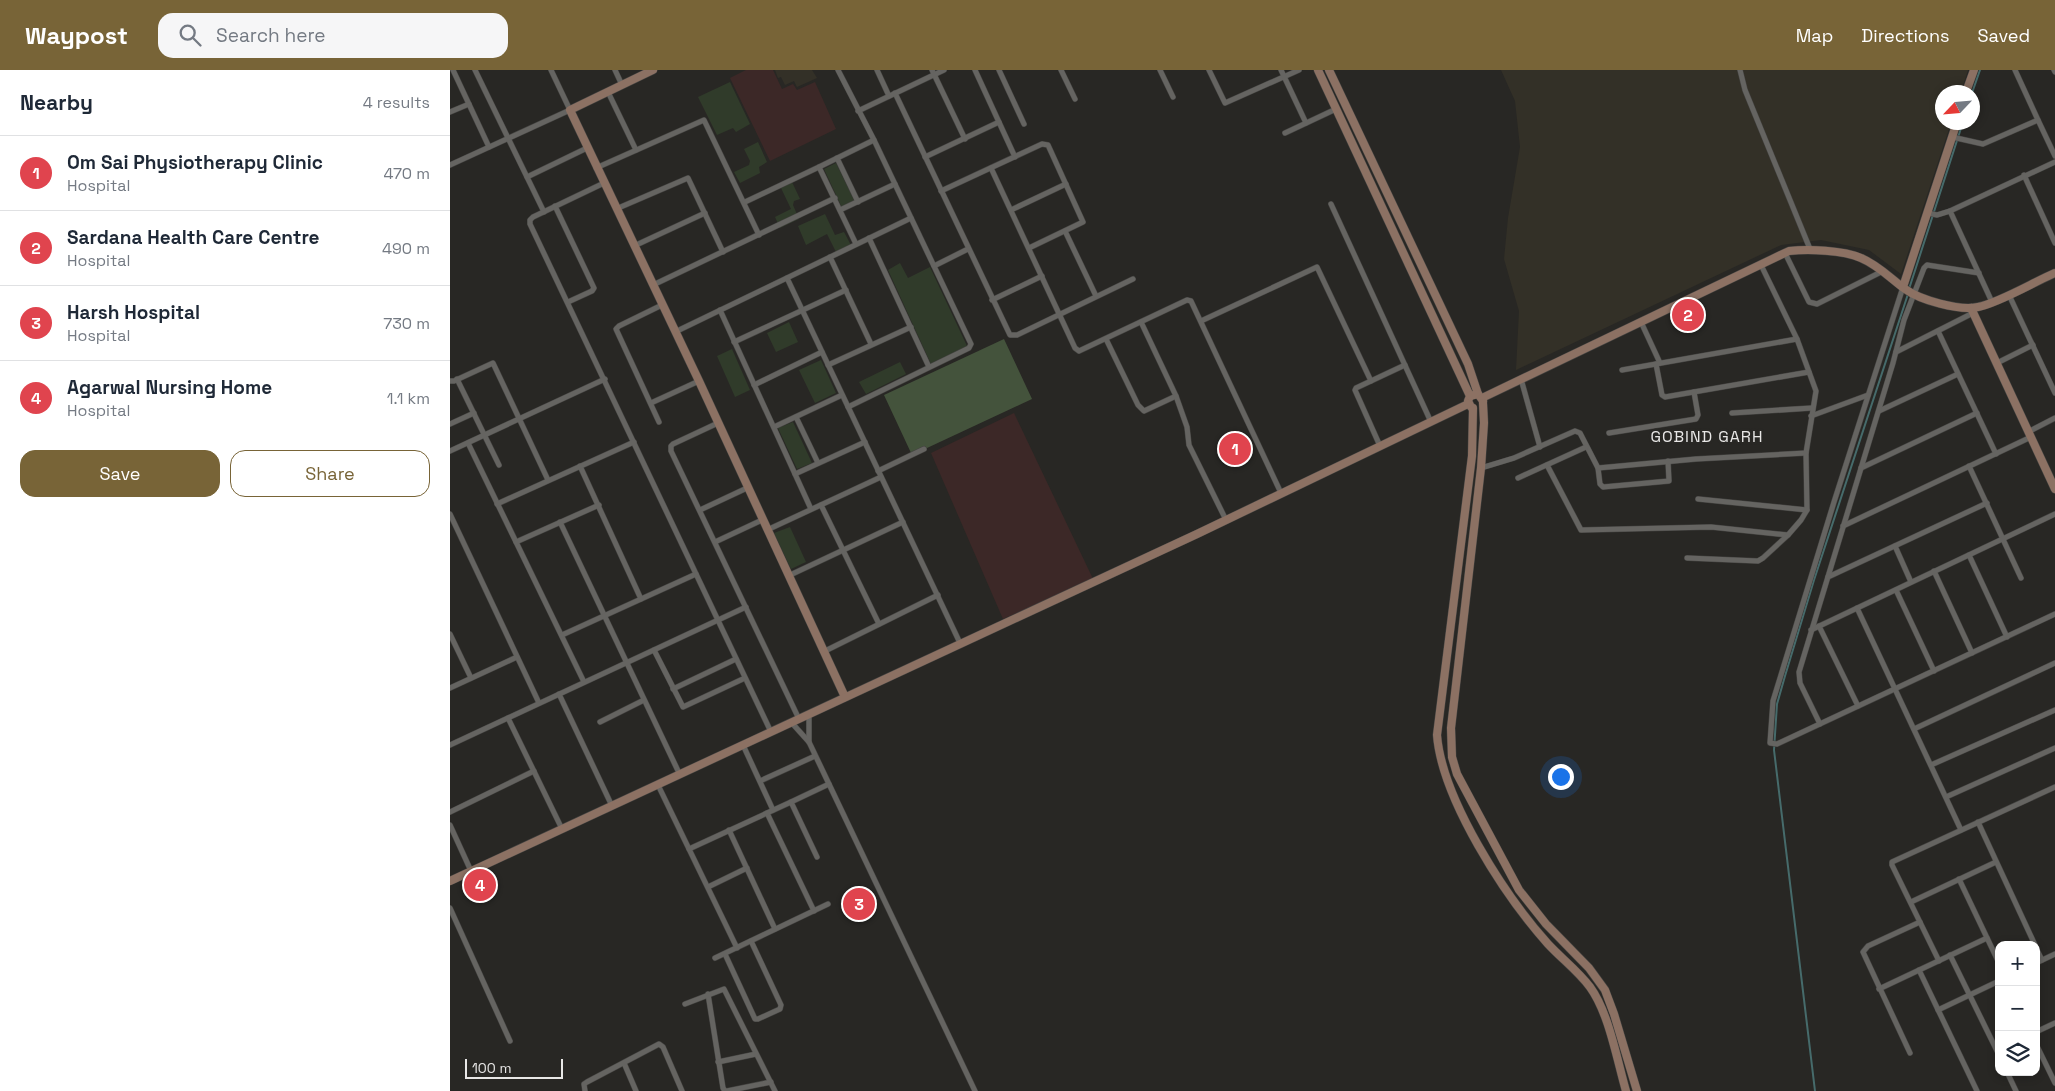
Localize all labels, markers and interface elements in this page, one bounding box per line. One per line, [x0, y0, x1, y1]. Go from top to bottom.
search box [158, 13, 508, 58]
text: Waypost [25, 20, 128, 51]
icon: search [176, 21, 204, 49]
text: Search here [216, 23, 326, 48]
text: Map [1796, 24, 1833, 47]
text: Directions [1861, 24, 1950, 47]
text: Saved [1978, 24, 2030, 47]
north arrow [1935, 85, 1980, 130]
text: Nearby [20, 89, 93, 116]
text: 4 results [363, 92, 430, 113]
text: Om Sai Physiotherapy Clinic [67, 150, 323, 175]
text: 1 [32, 163, 40, 184]
text: 470 m [383, 163, 430, 184]
text: Hospital [67, 175, 130, 196]
text: Sardana Health Care Centre [67, 225, 320, 250]
text: 2 [31, 238, 41, 259]
text: 490 m [382, 238, 430, 259]
text: Hospital [67, 250, 130, 271]
pin: 2 [1672, 296, 1704, 334]
text: Harsh Hospital [67, 300, 200, 325]
text: 3 [31, 313, 41, 334]
text: 730 m [383, 313, 430, 334]
text: Hospital [67, 325, 130, 346]
text: Agarwal Nursing Home [67, 375, 272, 400]
text: 4 [31, 388, 41, 409]
text: 1.1 km [387, 388, 430, 409]
text: Hospital [67, 400, 130, 421]
district label: GOBIND GARH [1651, 426, 1763, 447]
pin: 1 [1219, 430, 1251, 468]
button: Save [20, 450, 220, 497]
button: Share [230, 450, 430, 497]
your location [1548, 764, 1574, 790]
pin: 4 [464, 866, 496, 904]
pin: 3 [843, 885, 875, 923]
map controls [1995, 941, 2040, 1076]
button: + [1995, 941, 2040, 986]
button: − [1995, 986, 2040, 1031]
button: layers [1995, 1031, 2040, 1076]
scale bar [465, 1056, 562, 1079]
text: 100 m [472, 1059, 511, 1077]

